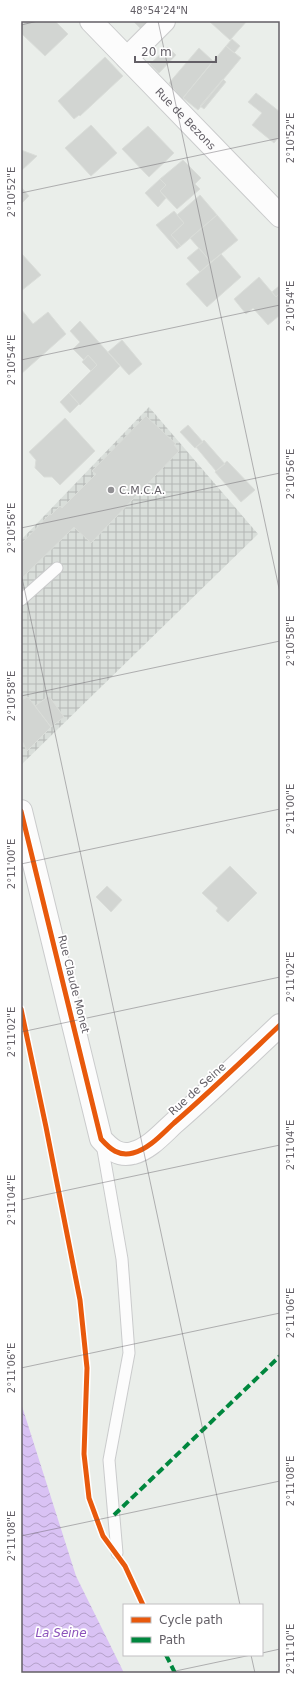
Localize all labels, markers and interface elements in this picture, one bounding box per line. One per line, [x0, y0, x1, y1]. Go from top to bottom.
text: 48°54'24"N [130, 5, 188, 16]
scale bar [135, 38, 216, 64]
text: 20 m [141, 45, 172, 59]
street label: Rue de Bezons [152, 85, 218, 153]
text: 2°10'52"E [285, 113, 296, 163]
text: 2°10'52"E [6, 167, 17, 217]
text: 2°10'54"E [285, 281, 296, 331]
text: 2°10'54"E [6, 335, 17, 385]
text: 2°10'56"E [285, 449, 296, 499]
place label: C.M.C.A. [119, 484, 165, 497]
marker: C.M.C.A. [106, 485, 116, 495]
text: 2°10'56"E [6, 503, 17, 553]
text: 2°10'58"E [285, 616, 296, 666]
text: 2°10'58"E [6, 671, 17, 721]
text: 2°11'00"E [285, 784, 296, 834]
text: 2°11'00"E [6, 839, 17, 889]
street label: Rue Claude Monet [55, 934, 92, 1035]
text: 2°11'02"E [285, 952, 296, 1002]
text: 2°11'02"E [6, 1007, 17, 1057]
street label: Rue de Seine [166, 1060, 229, 1118]
text: 2°11'04"E [285, 1120, 296, 1170]
text: 2°11'04"E [6, 1175, 17, 1225]
text: 2°11'06"E [285, 1288, 296, 1338]
text: 2°11'06"E [6, 1343, 17, 1393]
text: 2°11'08"E [285, 1456, 296, 1506]
text: 2°11'08"E [6, 1511, 17, 1561]
legend [123, 1604, 263, 1656]
text: Cycle path [159, 1613, 223, 1627]
text: 2°11'10"E [285, 1624, 296, 1674]
water label: La Seine [35, 1626, 87, 1640]
text: Path [159, 1633, 185, 1647]

